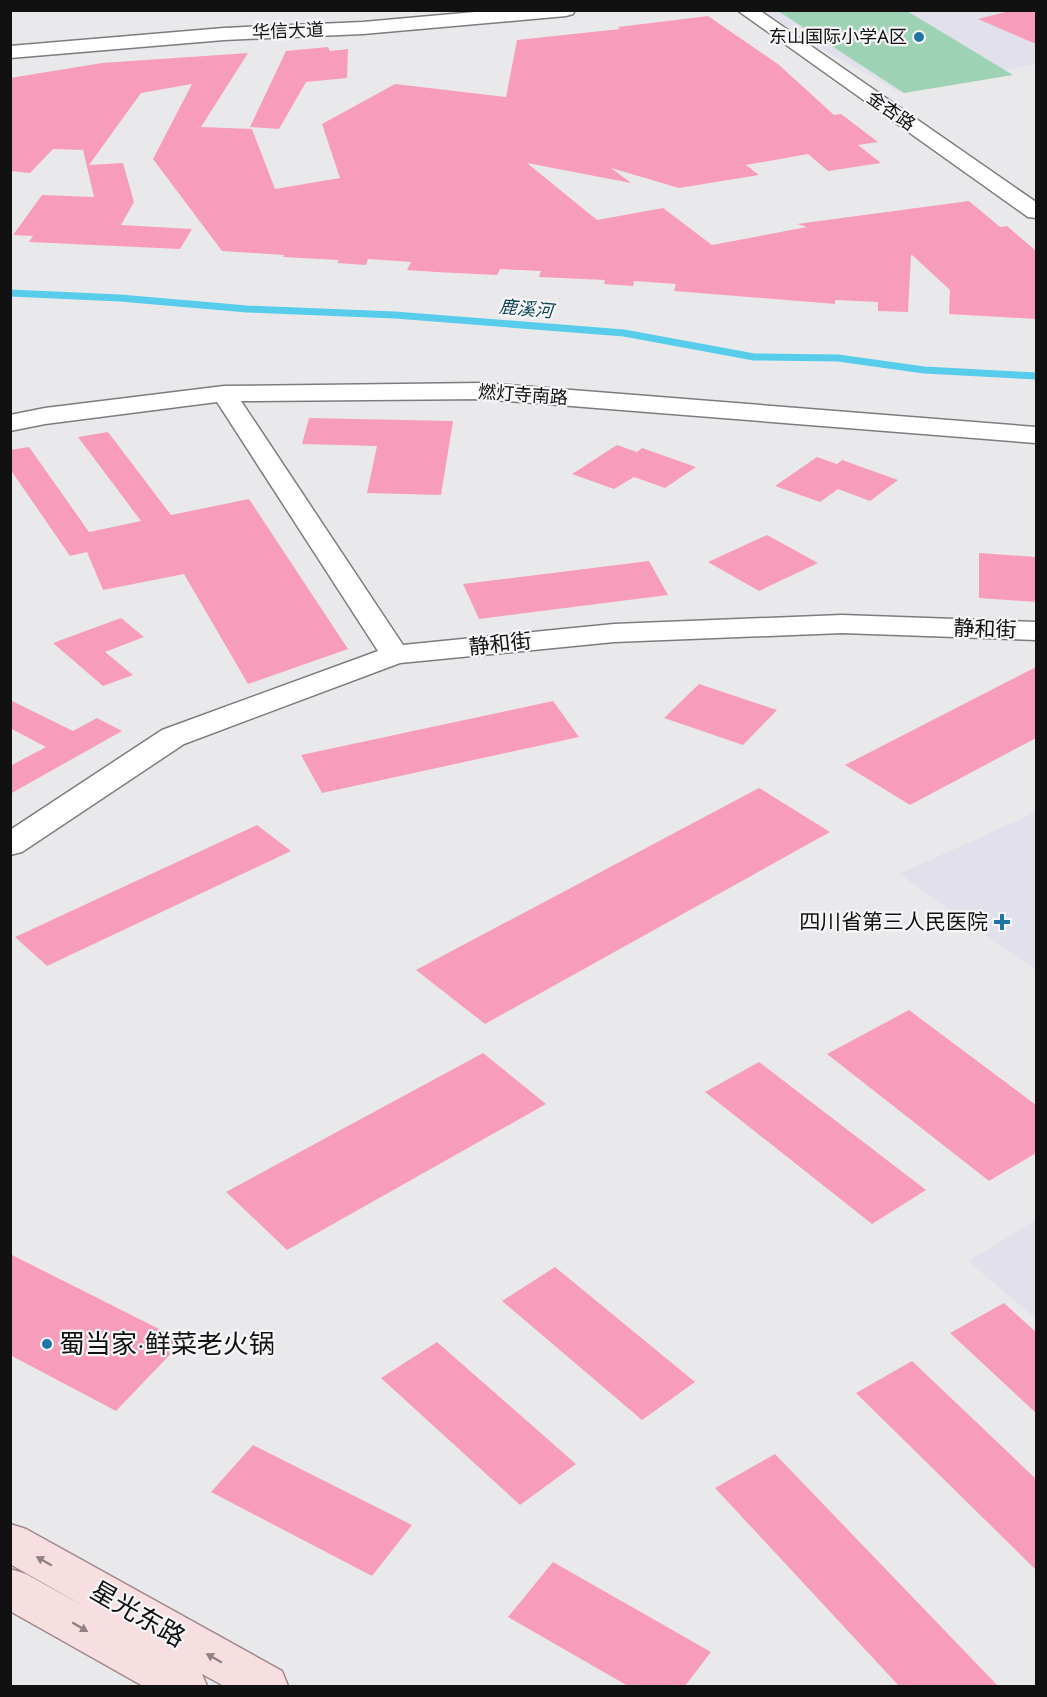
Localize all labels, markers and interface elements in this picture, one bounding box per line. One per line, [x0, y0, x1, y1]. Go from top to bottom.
street label: 华信大道 [252, 17, 324, 45]
place label: 东山国际小学A区 [769, 24, 907, 50]
marker: 东山国际小学A区 [912, 30, 926, 44]
street label: 金杏路 [861, 85, 921, 137]
water label: 鹿溪河 [498, 294, 557, 325]
street label: 燃灯寺南路 [477, 379, 569, 411]
street label: 静和街 [953, 613, 1017, 645]
street label: 静和街 [467, 626, 533, 662]
place label: 四川省第三人民医院 [799, 907, 988, 937]
marker: 四川省第三人民医院 [993, 913, 1011, 931]
place label: 蜀当家·鲜菜老火锅 [59, 1325, 275, 1363]
marker: 蜀当家·鲜菜老火锅 [40, 1337, 54, 1351]
one-way arrow [36, 1557, 53, 1567]
street label: 星光东路 [83, 1572, 193, 1656]
one-way arrow [71, 1622, 88, 1632]
one-way arrow [206, 1652, 222, 1663]

